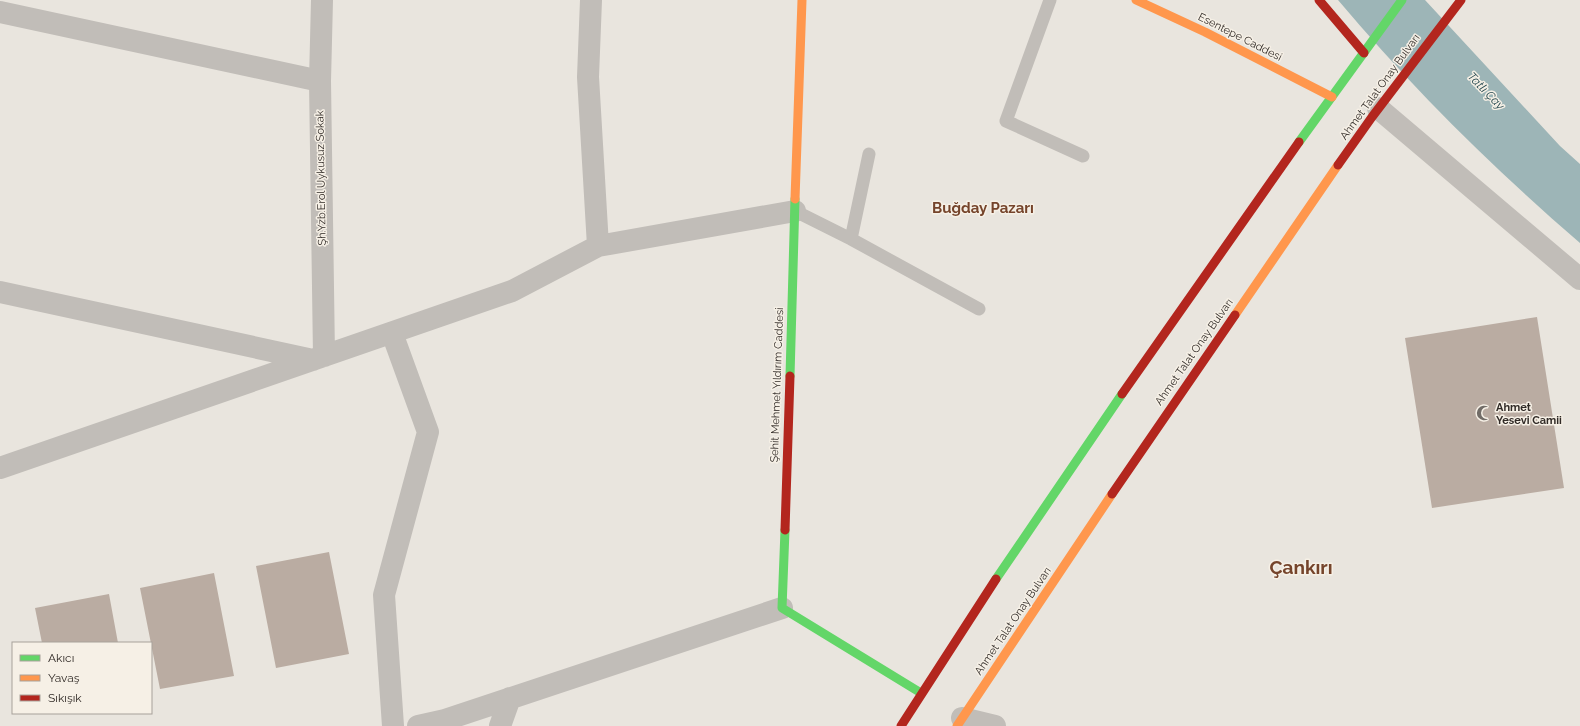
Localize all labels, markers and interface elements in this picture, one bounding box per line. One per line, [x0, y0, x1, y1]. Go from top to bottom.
street label: Esentepe Caddesi [1196, 10, 1284, 64]
street label: Ahmet Talat Onay Bulvarı [1337, 32, 1423, 142]
water label: Tatlı Çay [1465, 69, 1508, 113]
street label: Şh.Yzb.Erol Uykusuz Sokak [313, 110, 329, 246]
district label: Buğday Pazarı [932, 199, 1034, 217]
street label: Ahmet Talat Onay Bulvarı [1152, 296, 1236, 408]
street label: Şehit Mehmet Yıldırım Caddesi [768, 307, 786, 463]
place label: Ahmet Yesevi Camii [1496, 401, 1562, 427]
mosque icon: Ahmet Yesevi Camii [1475, 404, 1493, 422]
district label: Çankırı [1269, 556, 1333, 578]
street label: Ahmet Talat Onay Bulvarı [972, 565, 1054, 677]
legend [12, 642, 152, 714]
text: Akıcı [48, 651, 74, 665]
text: Yavaş [48, 671, 80, 685]
text: Sıkışık [48, 691, 82, 705]

